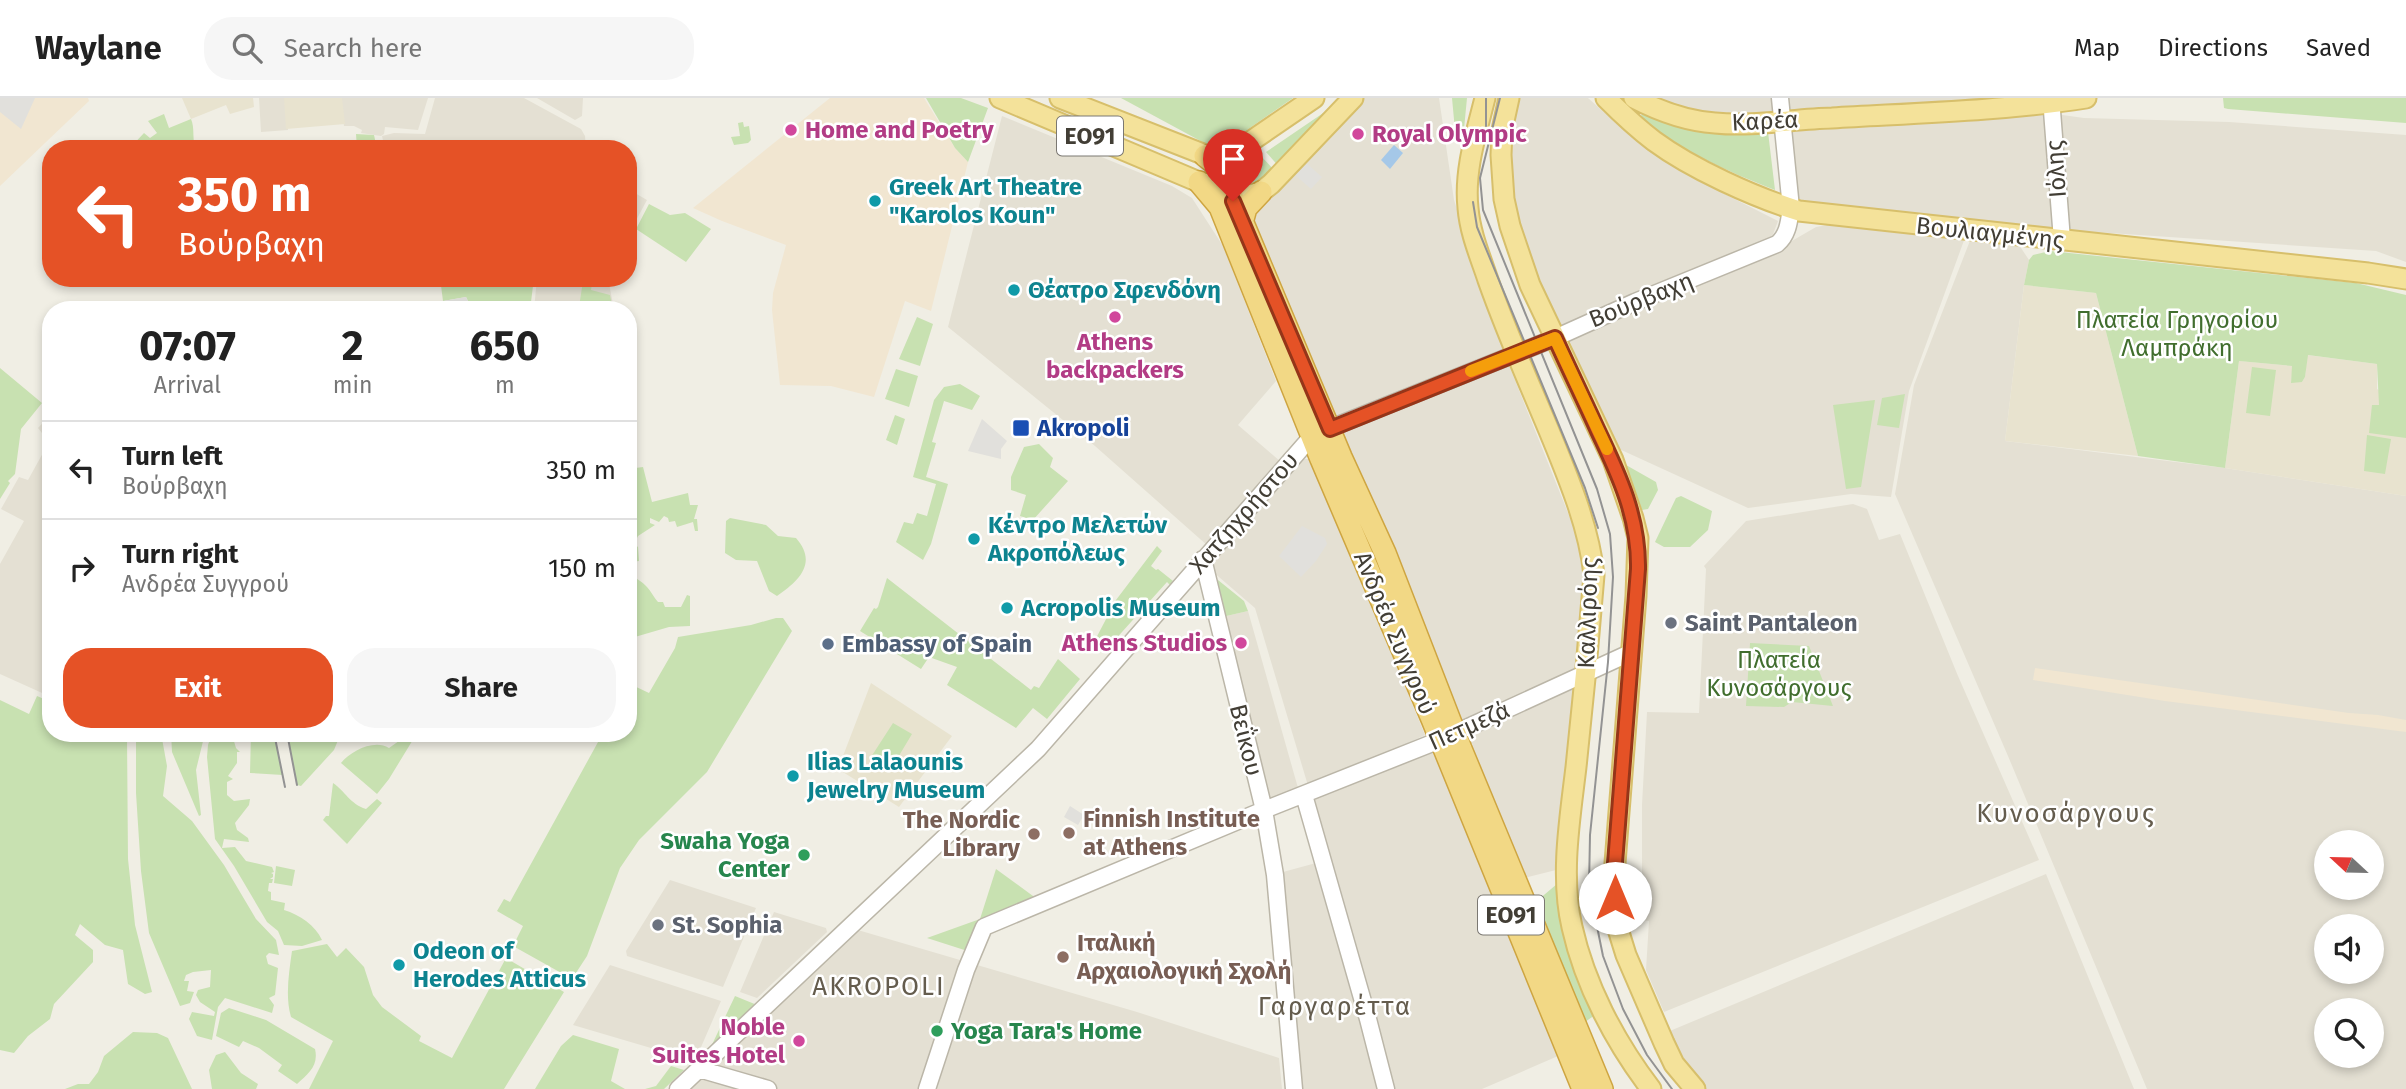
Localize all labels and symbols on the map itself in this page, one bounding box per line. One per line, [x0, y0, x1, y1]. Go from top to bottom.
street label: Καρέα [1731, 105, 1799, 137]
place label: Home and Poetry [805, 116, 994, 144]
road number: ΕΟ91 [1057, 117, 1123, 156]
place label: Royal Olympic [1372, 120, 1527, 148]
marker: Home and Poetry [783, 122, 799, 138]
marker: Royal Olympic [1350, 126, 1366, 142]
pin [1203, 129, 1263, 201]
street label: Ιόλης [2040, 139, 2072, 199]
place label: Greek Art Theatre "Karolos Koun" [889, 173, 1082, 229]
marker: Greek Art Theatre "Karolos Koun" [867, 193, 883, 209]
street label: Βουλιαγμένης [1915, 211, 2065, 255]
street label: Βούρβαχη [1585, 266, 1697, 334]
place label: Θέατρο Σφενδόνη [1028, 276, 1221, 304]
marker: Θέατρο Σφενδόνη [1006, 282, 1022, 298]
park label: Πλατεία Γρηγορίου Λαμπράκη [2076, 306, 2278, 362]
marker: Athens backpackers [1107, 309, 1123, 325]
place label: Athens backpackers [1046, 328, 1184, 384]
place label: Akropoli [1036, 414, 1130, 442]
marker: Akropoli [1011, 418, 1031, 438]
street label: Χατζηχρήστου [1184, 447, 1304, 579]
place label: Κέντρο Μελετών Ακροπόλεως [987, 511, 1168, 567]
marker: Κέντρο Μελετών Ακροπόλεως [966, 531, 982, 547]
street label: Ανδρέα Συγγρού [1348, 547, 1442, 719]
street label: Καλλιρόης [1572, 557, 1604, 669]
place label: Acropolis Museum [1020, 594, 1221, 622]
marker: Acropolis Museum [999, 600, 1015, 616]
place label: Saint Pantaleon [1685, 609, 1858, 637]
marker: Saint Pantaleon [1663, 615, 1679, 631]
place label: Athens Studios [1061, 629, 1227, 657]
place label: Embassy of Spain [842, 630, 1032, 658]
marker: Athens Studios [1233, 635, 1249, 651]
marker: Embassy of Spain [820, 636, 836, 652]
park label: Πλατεία Κυνοσάργους [1706, 646, 1852, 702]
street label: Πετμεζά [1424, 696, 1514, 756]
street label: Βεΐκου [1224, 701, 1269, 779]
place label: Ilias Lalaounis Jewelry Museum [806, 748, 985, 804]
marker: Ilias Lalaounis Jewelry Museum [785, 768, 801, 784]
district label: Κυνοσάργους [1976, 798, 2156, 829]
place label: Finnish Institute at Athens [1083, 805, 1260, 861]
place label: The Nordic Library [903, 806, 1021, 862]
marker: Finnish Institute at Athens [1061, 825, 1077, 841]
marker: The Nordic Library [1026, 826, 1042, 842]
place label: Swaha Yoga Center [660, 827, 790, 883]
north arrow [2314, 830, 2384, 900]
marker: Swaha Yoga Center [796, 847, 812, 863]
position arrow [1578, 861, 1652, 935]
road number: ΕΟ91 [1478, 895, 1544, 934]
place label: St. Sophia [672, 911, 782, 939]
marker: St. Sophia [650, 917, 666, 933]
place label: Ιταλική Αρχαιολογική Σχολή [1076, 929, 1291, 985]
place label: Odeon of Herodes Atticus [413, 937, 587, 993]
marker: Ιταλική Αρχαιολογική Σχολή [1055, 949, 1071, 965]
marker: Odeon of Herodes Atticus [391, 957, 407, 973]
district label: AKROPOLI [812, 971, 946, 1002]
district label: Γαργαρέττα [1258, 991, 1412, 1022]
place label: Noble Suites Hotel [652, 1013, 786, 1069]
place label: Yoga Tara's Home [950, 1017, 1142, 1045]
marker: Yoga Tara's Home [929, 1023, 945, 1039]
marker: Noble Suites Hotel [791, 1033, 807, 1049]

